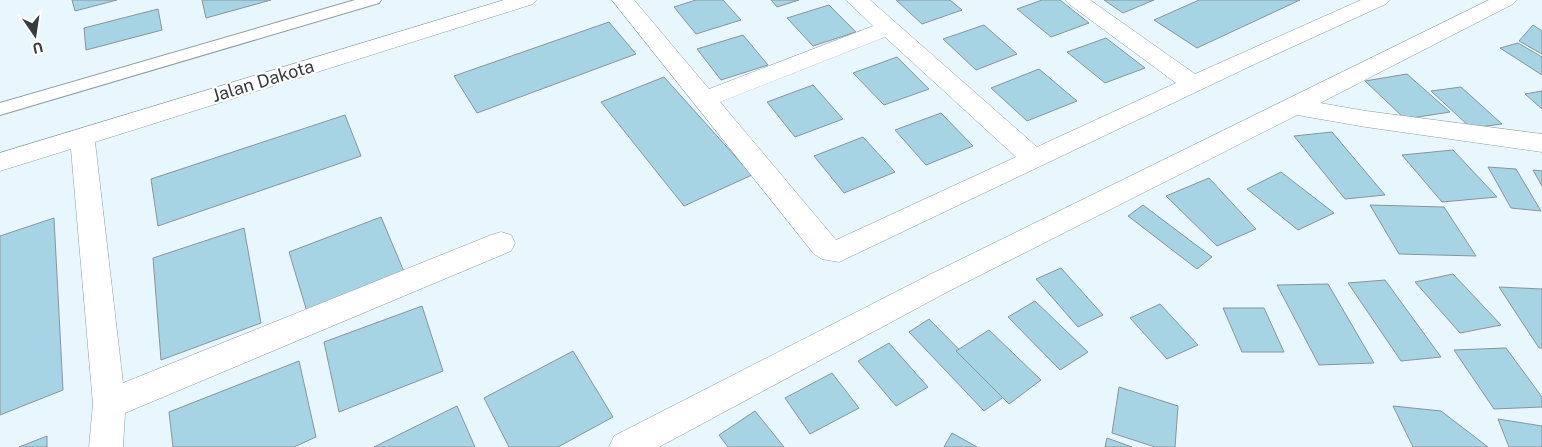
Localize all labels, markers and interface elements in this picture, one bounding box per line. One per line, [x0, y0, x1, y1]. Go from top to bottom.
north arrow [10, 10, 60, 60]
text: U [31, 39, 45, 57]
street label: Jalan Dakota [209, 55, 317, 106]

